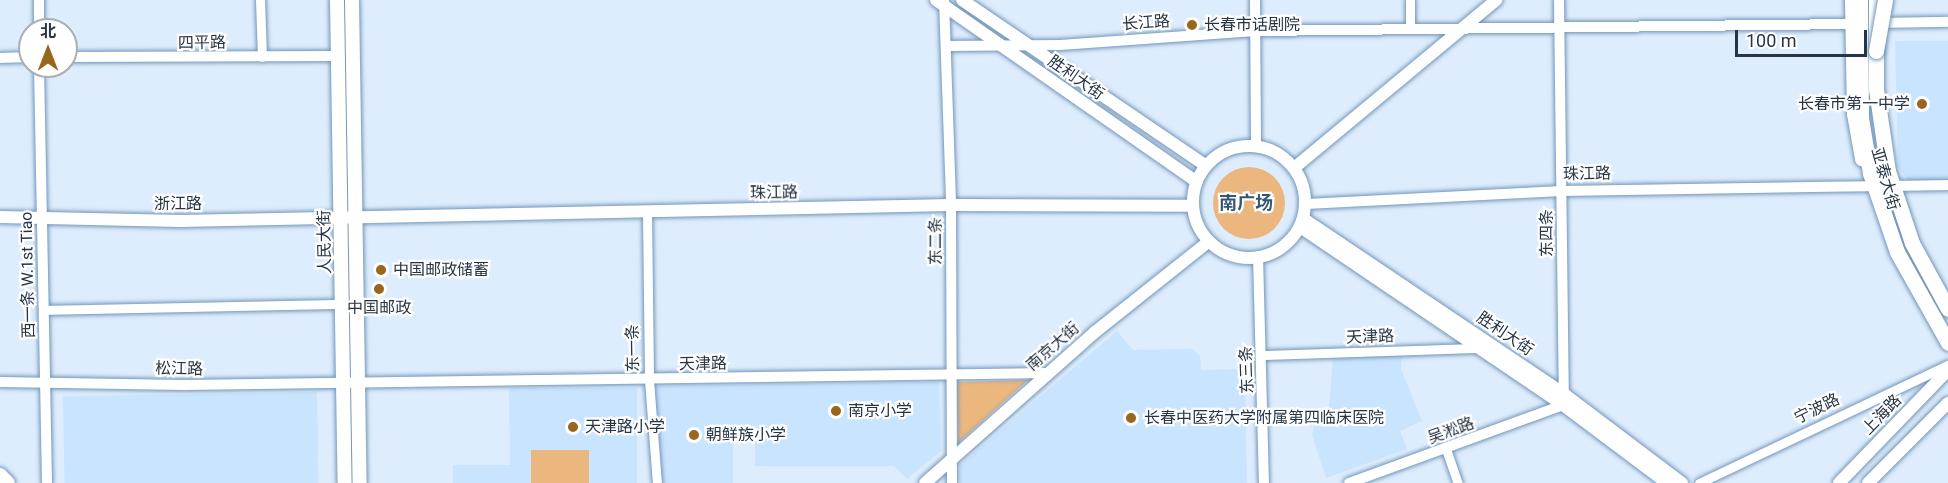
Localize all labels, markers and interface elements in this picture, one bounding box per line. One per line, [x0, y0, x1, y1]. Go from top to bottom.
street label: 长江路 [1121, 12, 1171, 34]
place label: 长春市话剧院 [1204, 15, 1300, 35]
north arrow [18, 18, 78, 78]
marker: 长春市话剧院 [1185, 18, 1199, 32]
scale bar [1738, 18, 1870, 56]
text: 北 [40, 22, 56, 41]
text: 100 m [1746, 30, 1797, 51]
street label: 四平路 [178, 33, 226, 53]
street label: 胜利大街 [1044, 52, 1108, 104]
place label: 长春市第一中学 [1798, 94, 1910, 114]
marker: 长春市第一中学 [1915, 97, 1929, 111]
street label: 亚泰大街 [1867, 146, 1903, 212]
street label: 珠江路 [1563, 164, 1611, 184]
street label: 珠江路 [750, 183, 798, 203]
district label: 南广场 [1219, 192, 1273, 214]
street label: 浙江路 [154, 194, 202, 214]
street label: 东四条 [1537, 209, 1557, 257]
street label: 人民大街 [315, 210, 335, 274]
street label: 西一条 W.1st Tiao [17, 211, 39, 339]
street label: 东二条 [926, 217, 946, 265]
place label: 中国邮政储蓄 [393, 260, 489, 280]
marker: 中国邮政储蓄 [374, 263, 388, 277]
marker: 中国邮政 [372, 282, 386, 296]
place label: 中国邮政 [347, 298, 411, 318]
street label: 胜利大街 [1473, 308, 1537, 360]
street label: 南京大街 [1023, 319, 1083, 375]
street label: 东一条 [623, 324, 643, 372]
street label: 天津路 [1346, 327, 1394, 347]
street label: 东三条 [1237, 346, 1257, 394]
street label: 天津路 [679, 354, 727, 374]
street label: 松江路 [155, 359, 203, 379]
street label: 宁波路 [1791, 390, 1843, 428]
street label: 上海路 [1858, 391, 1906, 439]
place label: 南京小学 [848, 401, 912, 421]
marker: 南京小学 [829, 404, 843, 418]
place label: 长春中医药大学附属第四临床医院 [1144, 408, 1384, 428]
marker: 长春中医药大学附属第四临床医院 [1122, 409, 1140, 427]
street label: 吴淞路 [1425, 414, 1477, 448]
place label: 天津路小学 [585, 417, 665, 437]
marker: 天津路小学 [566, 420, 580, 434]
place label: 朝鲜族小学 [706, 425, 786, 445]
marker: 朝鲜族小学 [687, 428, 701, 442]

